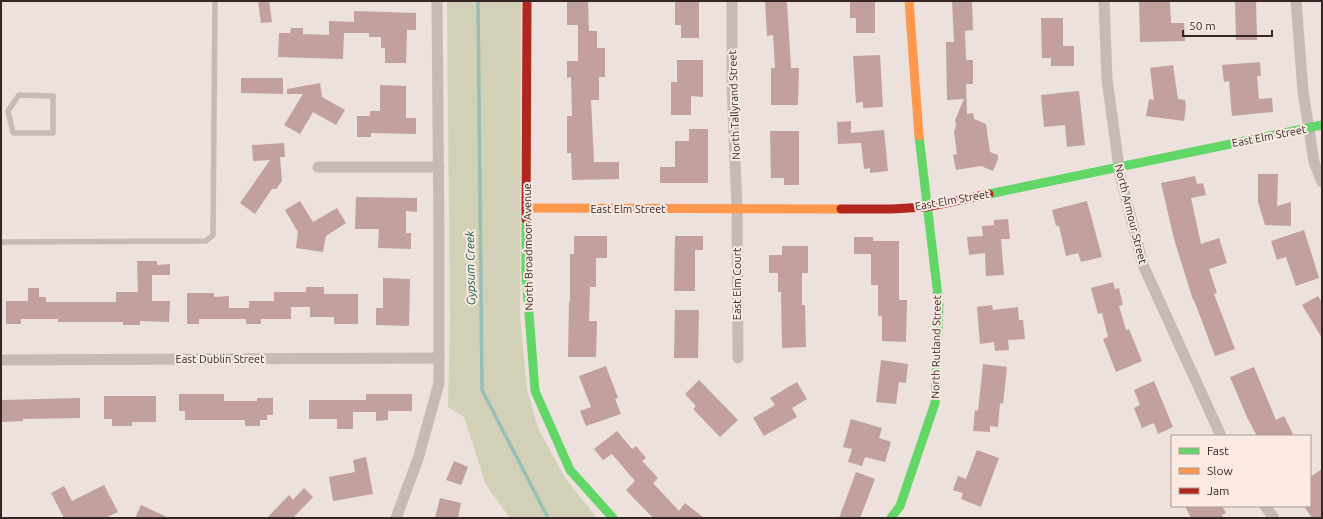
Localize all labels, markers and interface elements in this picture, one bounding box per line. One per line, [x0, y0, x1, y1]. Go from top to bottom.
scale bar [1183, 12, 1272, 38]
text: 50 m [1189, 19, 1216, 32]
street label: North Tallyrand Street [726, 49, 742, 160]
street label: East Elm Street [1231, 123, 1308, 149]
street label: North Armour Street [1113, 163, 1149, 266]
street label: North Broadmoor Avenue [521, 183, 535, 311]
street label: East Elm Street [914, 187, 991, 212]
street label: East Elm Street [590, 203, 666, 215]
water label: Gypsum Creek [463, 230, 477, 305]
street label: East Elm Court [731, 247, 743, 320]
street label: North Rutland Street [929, 294, 943, 399]
street label: East Dublin Street [176, 353, 265, 365]
legend [1171, 435, 1311, 507]
text: Fast [1207, 444, 1229, 457]
text: Slow [1207, 464, 1233, 477]
text: Jam [1207, 484, 1229, 497]

